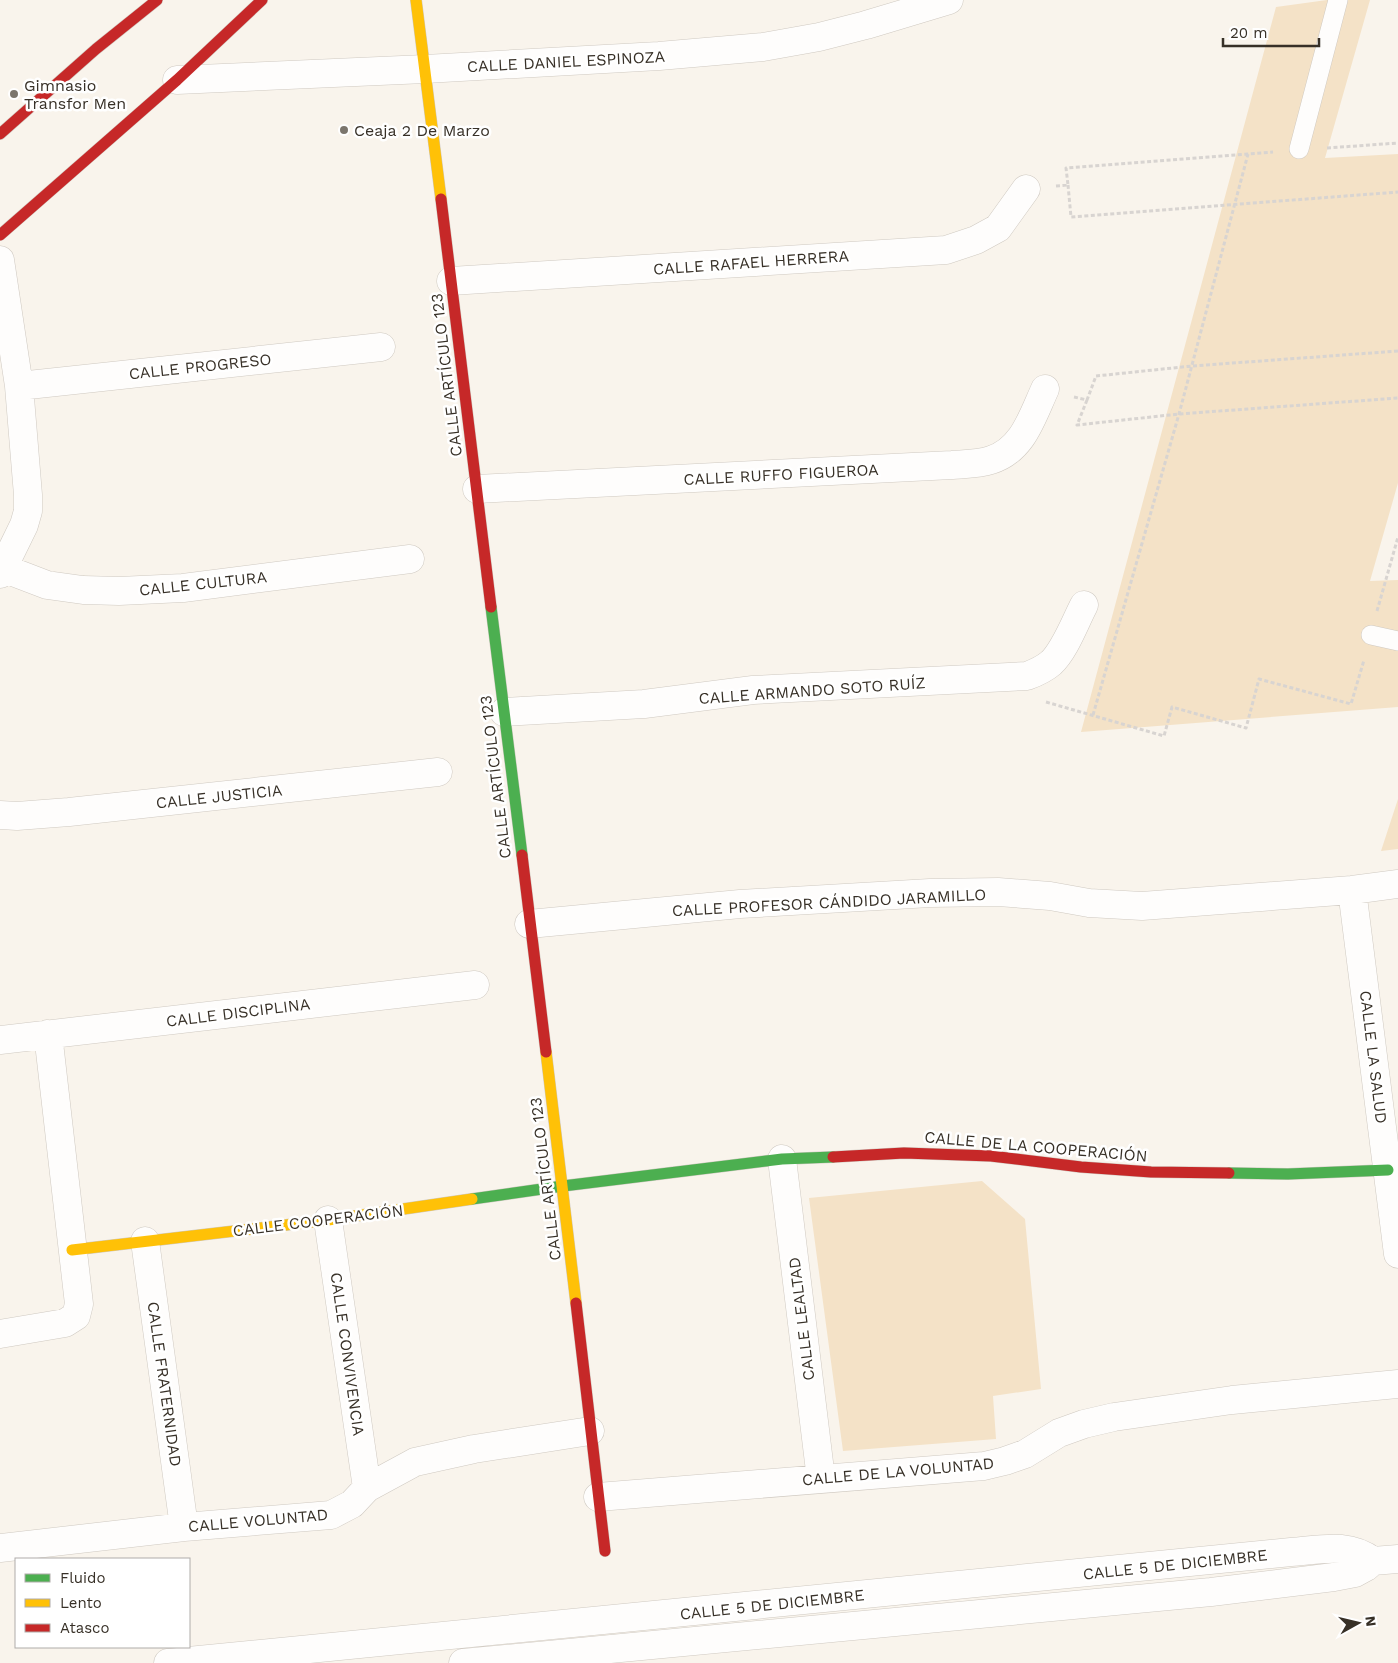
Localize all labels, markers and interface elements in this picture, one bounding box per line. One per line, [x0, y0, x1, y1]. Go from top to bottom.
scale bar [1223, 15, 1319, 47]
text: 20 m [1230, 24, 1268, 42]
street label: CALLE DANIEL ESPINOZA [466, 47, 666, 76]
place label: Gimnasio Transfor Men [24, 76, 126, 113]
marker: Gimnasio Transfor Men [8, 88, 20, 100]
place label: Ceaja 2 De Marzo [354, 121, 490, 140]
marker: Ceaja 2 De Marzo [338, 124, 350, 136]
street label: CALLE RAFAEL HERRERA [653, 246, 850, 279]
street label: CALLE ARTÍCULO 123 [427, 292, 466, 458]
street label: CALLE PROGRESO [128, 350, 272, 383]
street label: CALLE RUFFO FIGUEROA [683, 460, 880, 489]
street label: CALLE CULTURA [138, 567, 268, 600]
street label: CALLE ARMANDO SOTO RUÍZ [698, 673, 926, 708]
street label: CALLE ARTÍCULO 123 [476, 694, 515, 860]
street label: CALLE JUSTICIA [155, 780, 284, 813]
street label: CALLE PROFESOR CÁNDIDO JARAMILLO [671, 885, 987, 920]
street label: CALLE LA SALUD [1356, 989, 1391, 1125]
street label: CALLE DISCIPLINA [165, 994, 312, 1031]
street label: CALLE ARTÍCULO 123 [526, 1096, 565, 1262]
street label: CALLE DE LA COOPERACIÓN [924, 1127, 1148, 1166]
street label: CALLE COOPERACIÓN [232, 1201, 404, 1240]
street label: CALLE LEALTAD [784, 1256, 819, 1382]
street label: CALLE CONVIVENCIA [327, 1271, 368, 1437]
street label: CALLE FRATERNIDAD [144, 1300, 185, 1468]
street label: CALLE DE LA VOLUNTAD [801, 1454, 995, 1489]
street label: CALLE VOLUNTAD [187, 1505, 329, 1536]
street label: CALLE 5 DE DICIEMBRE [1082, 1545, 1268, 1584]
legend [15, 1558, 190, 1648]
text: Fluido [60, 1569, 105, 1587]
street label: CALLE 5 DE DICIEMBRE [679, 1585, 865, 1624]
text: Lento [60, 1594, 102, 1612]
north arrow [1333, 1598, 1383, 1648]
text: N [1362, 1615, 1380, 1627]
text: Atasco [60, 1619, 109, 1637]

